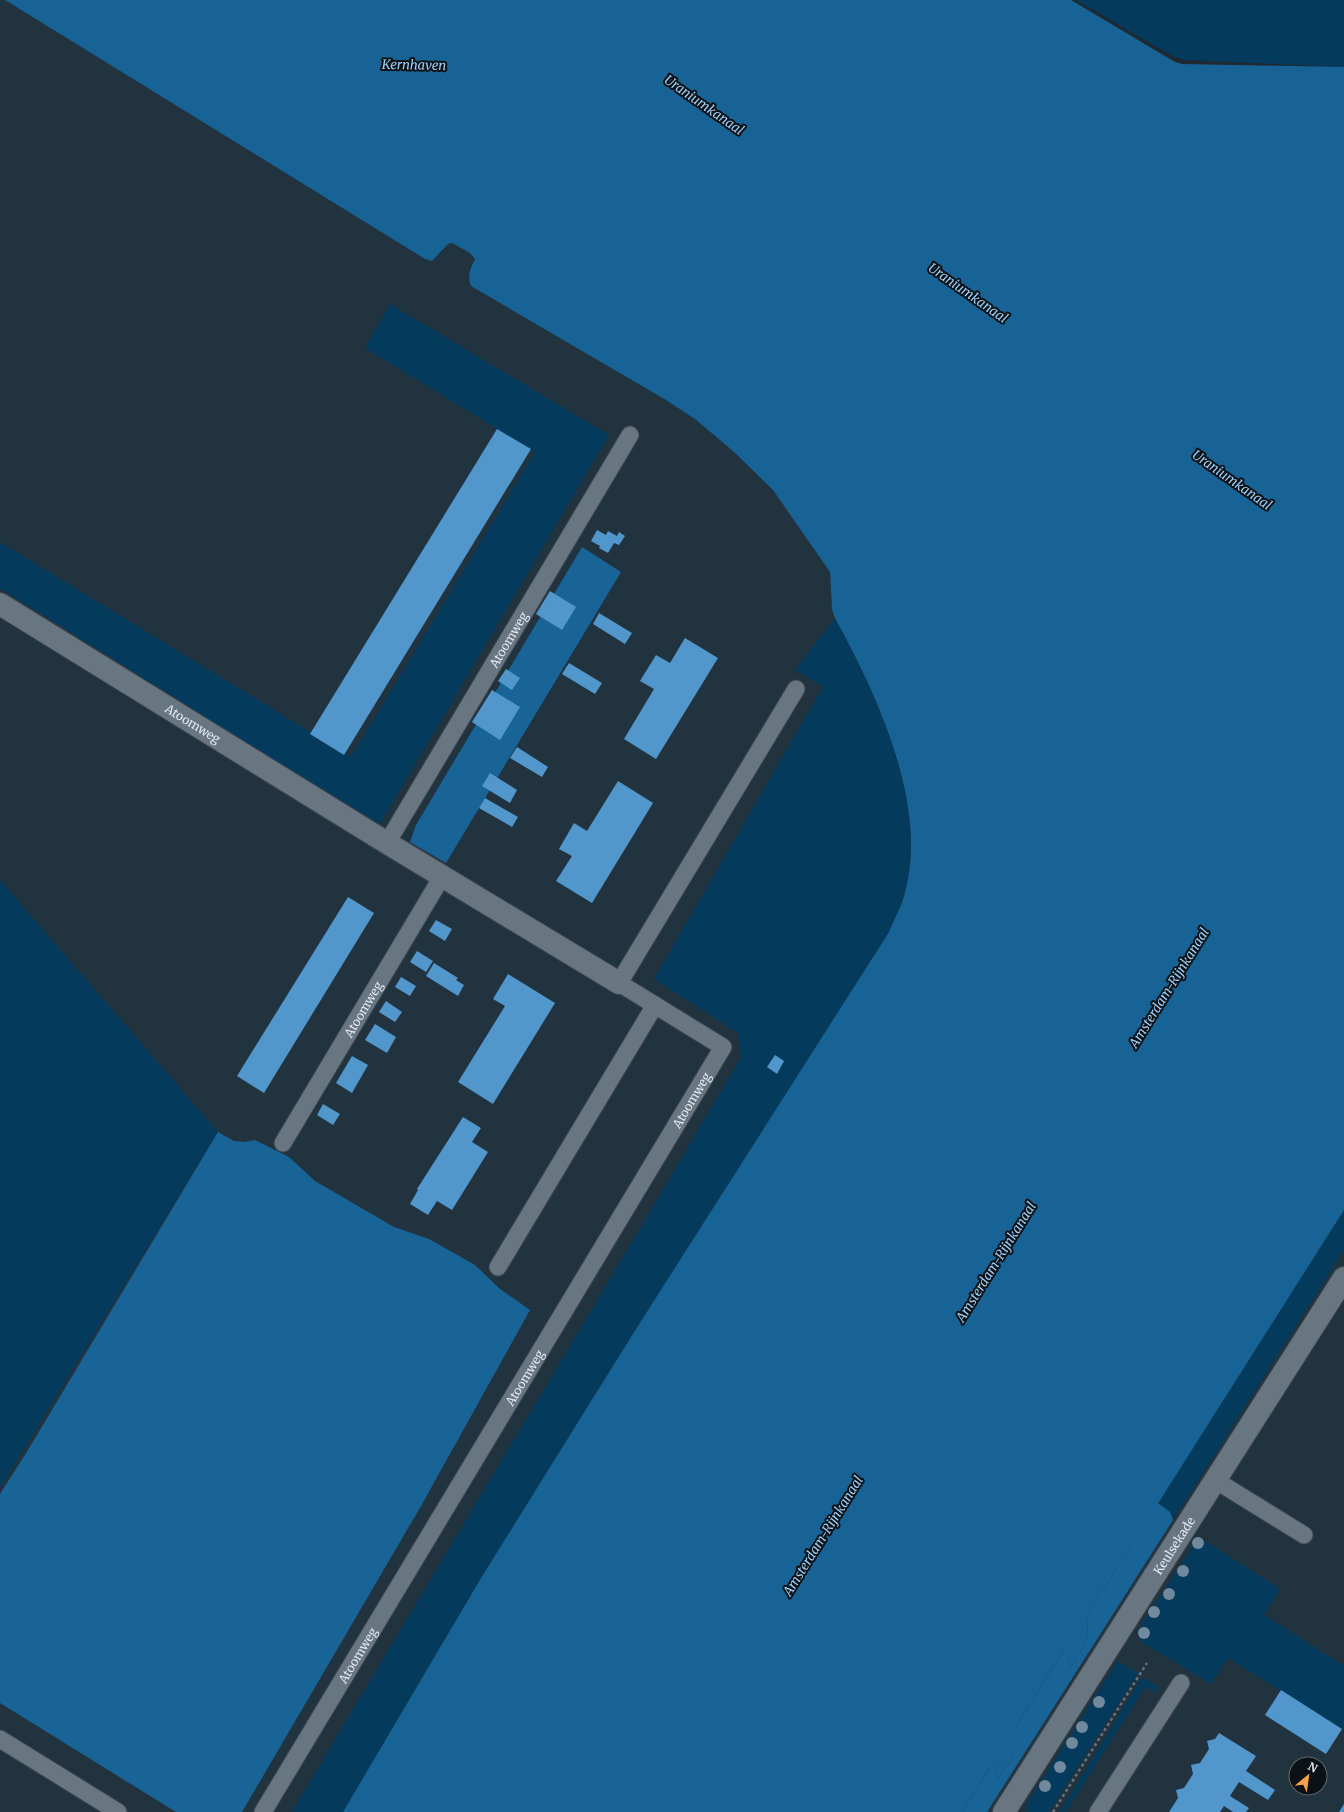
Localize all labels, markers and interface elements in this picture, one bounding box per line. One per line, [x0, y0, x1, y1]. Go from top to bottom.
water label: Kernhaven [381, 56, 446, 74]
water label: Uraniumkanaal [661, 71, 747, 139]
water label: Uraniumkanaal [925, 259, 1011, 327]
water label: Uraniumkanaal [1189, 446, 1275, 514]
street label: Atoomweg [485, 608, 531, 671]
street label: Atoomweg [162, 700, 224, 746]
water label: Amsterdam-Rijnkanaal [1125, 925, 1213, 1052]
street label: Atoomweg [340, 978, 386, 1041]
street label: Atoomweg [668, 1069, 714, 1131]
water label: Amsterdam-Rijnkanaal [952, 1199, 1040, 1326]
street label: Atoomweg [501, 1346, 547, 1409]
water label: Amsterdam-Rijnkanaal [779, 1473, 867, 1600]
street label: Keulsekade [1150, 1514, 1198, 1577]
street label: Atoomweg [334, 1624, 380, 1687]
north arrow [1288, 1756, 1328, 1796]
text: N [1306, 1759, 1320, 1776]

